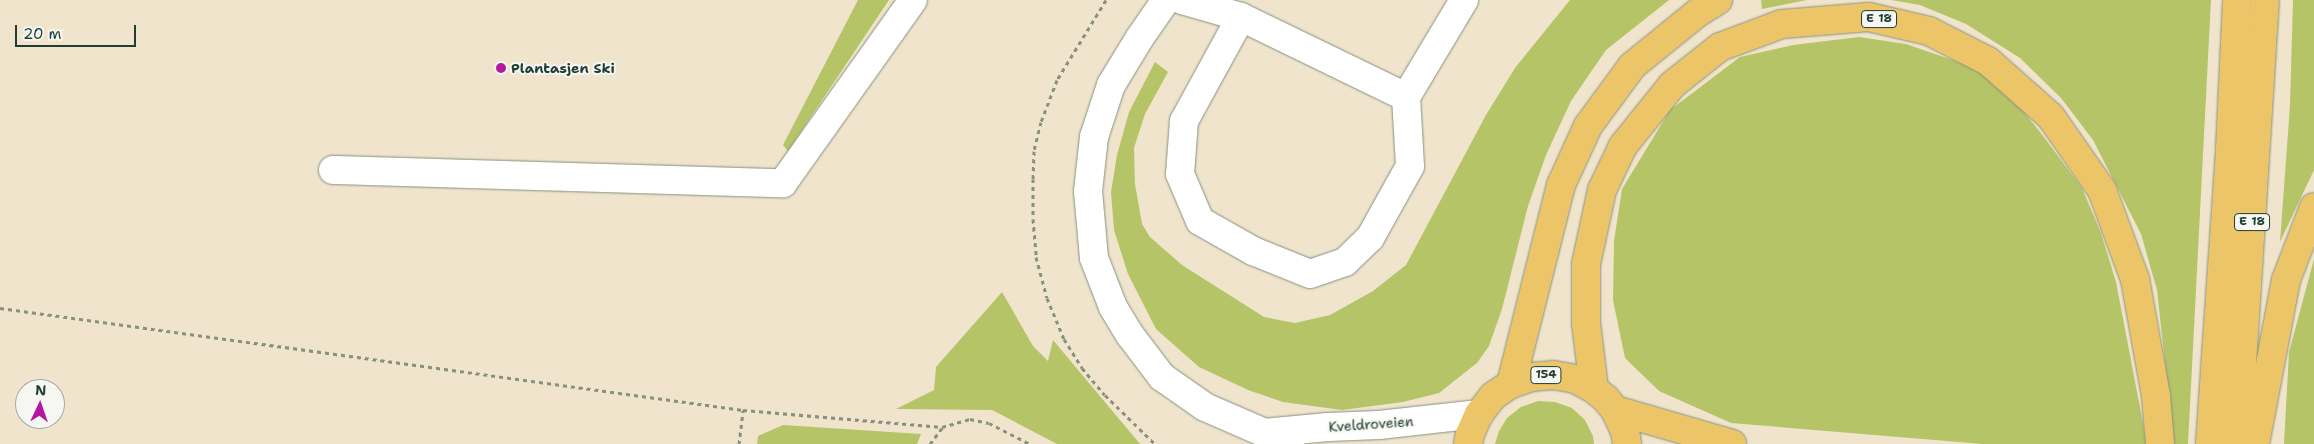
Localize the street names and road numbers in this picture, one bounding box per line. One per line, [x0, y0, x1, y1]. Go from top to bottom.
road number: E 18 [1860, 10, 1898, 28]
road number: E 18 [2233, 212, 2271, 232]
road number: 154 [1530, 366, 1562, 384]
street label: Kveldroveien [1328, 413, 1414, 435]

